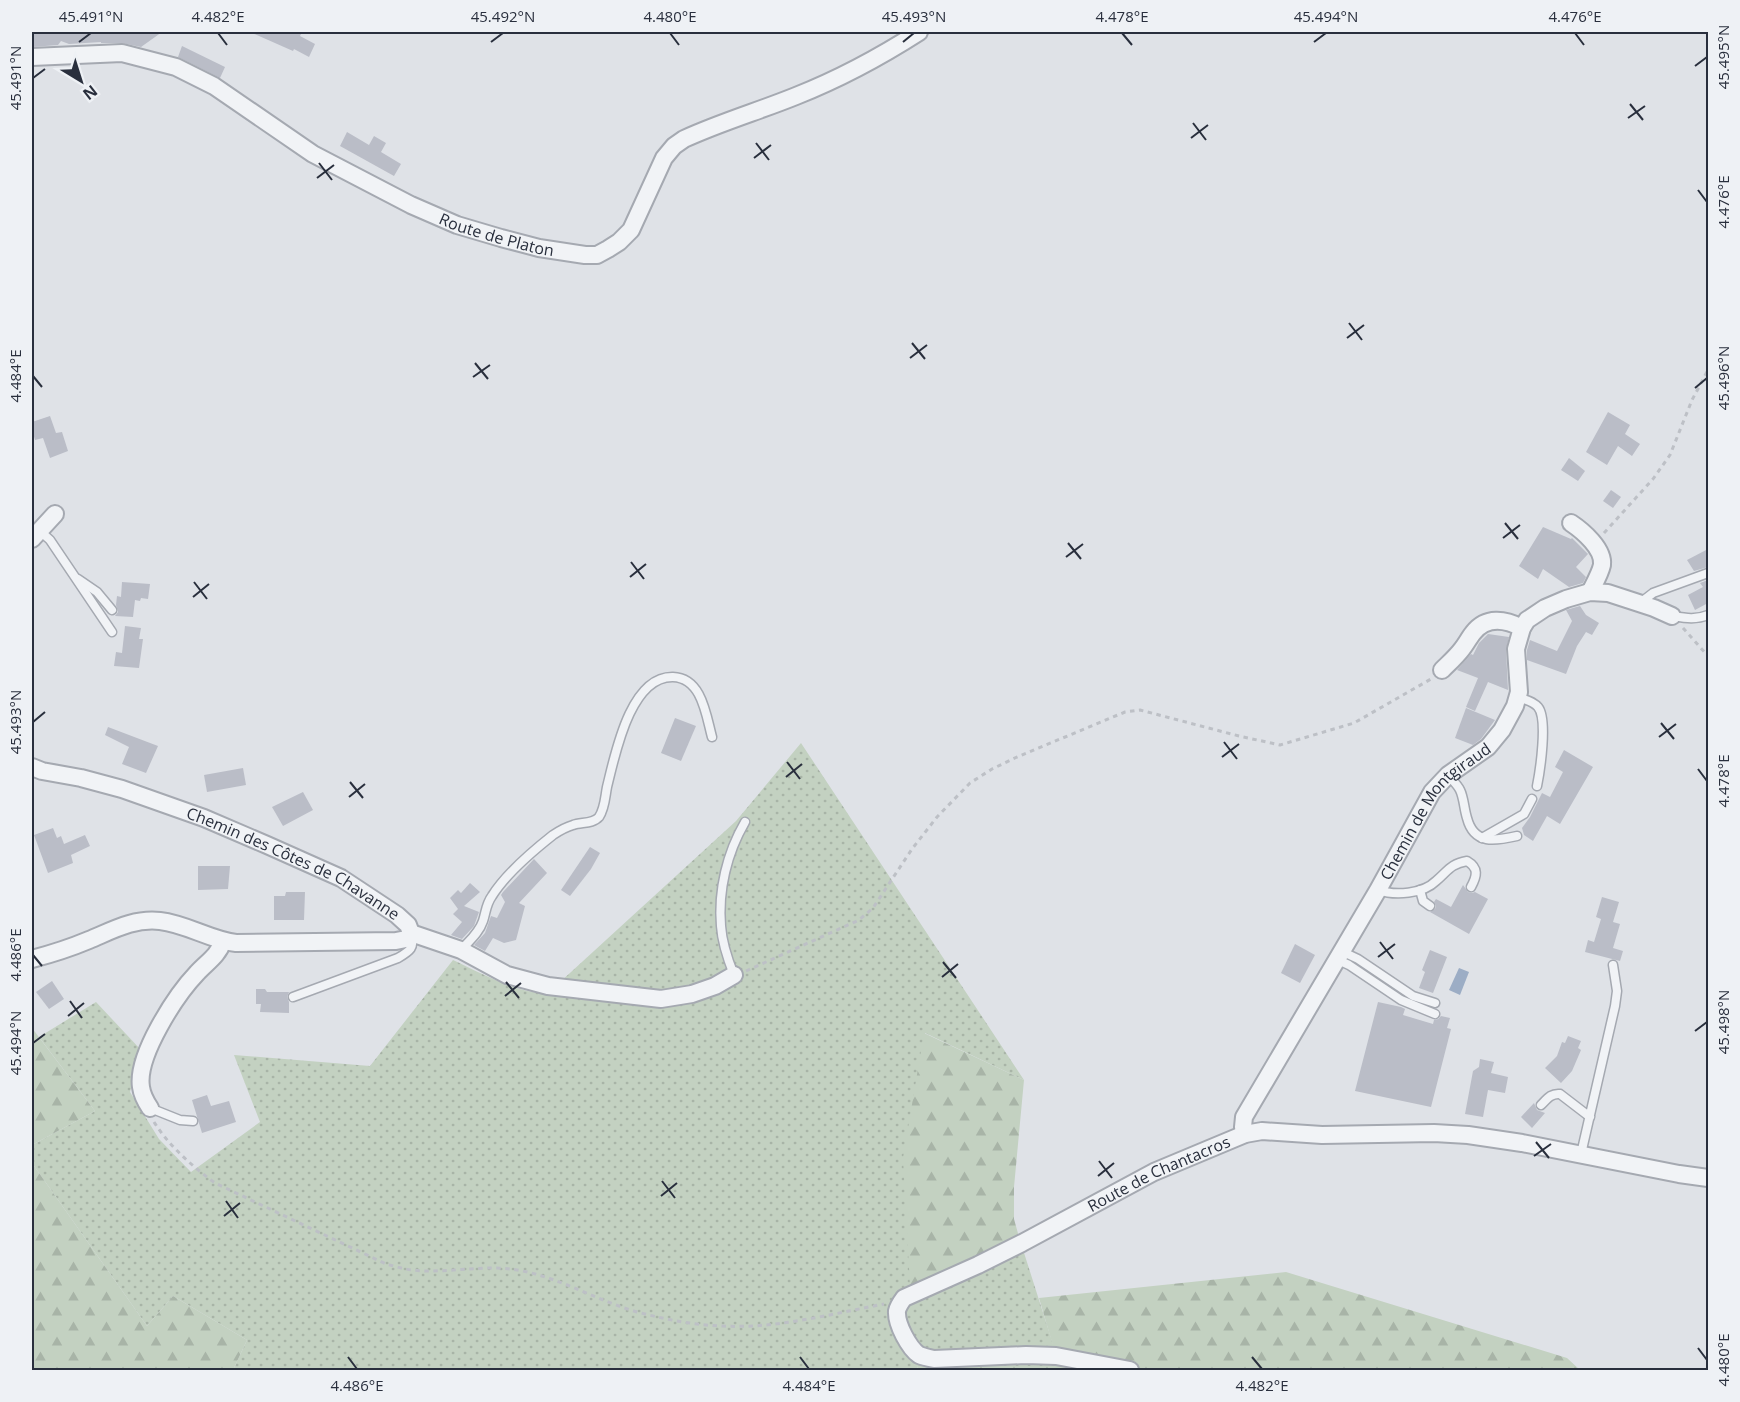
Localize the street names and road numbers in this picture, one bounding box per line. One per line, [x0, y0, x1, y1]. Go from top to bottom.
street label: Route de Platon [436, 208, 556, 261]
street label: Chemin de Montgiraud [1375, 737, 1495, 884]
street label: Chemin des Côtes de Chavanne [184, 802, 404, 925]
street label: Route de Chantacros [1083, 1130, 1233, 1217]

